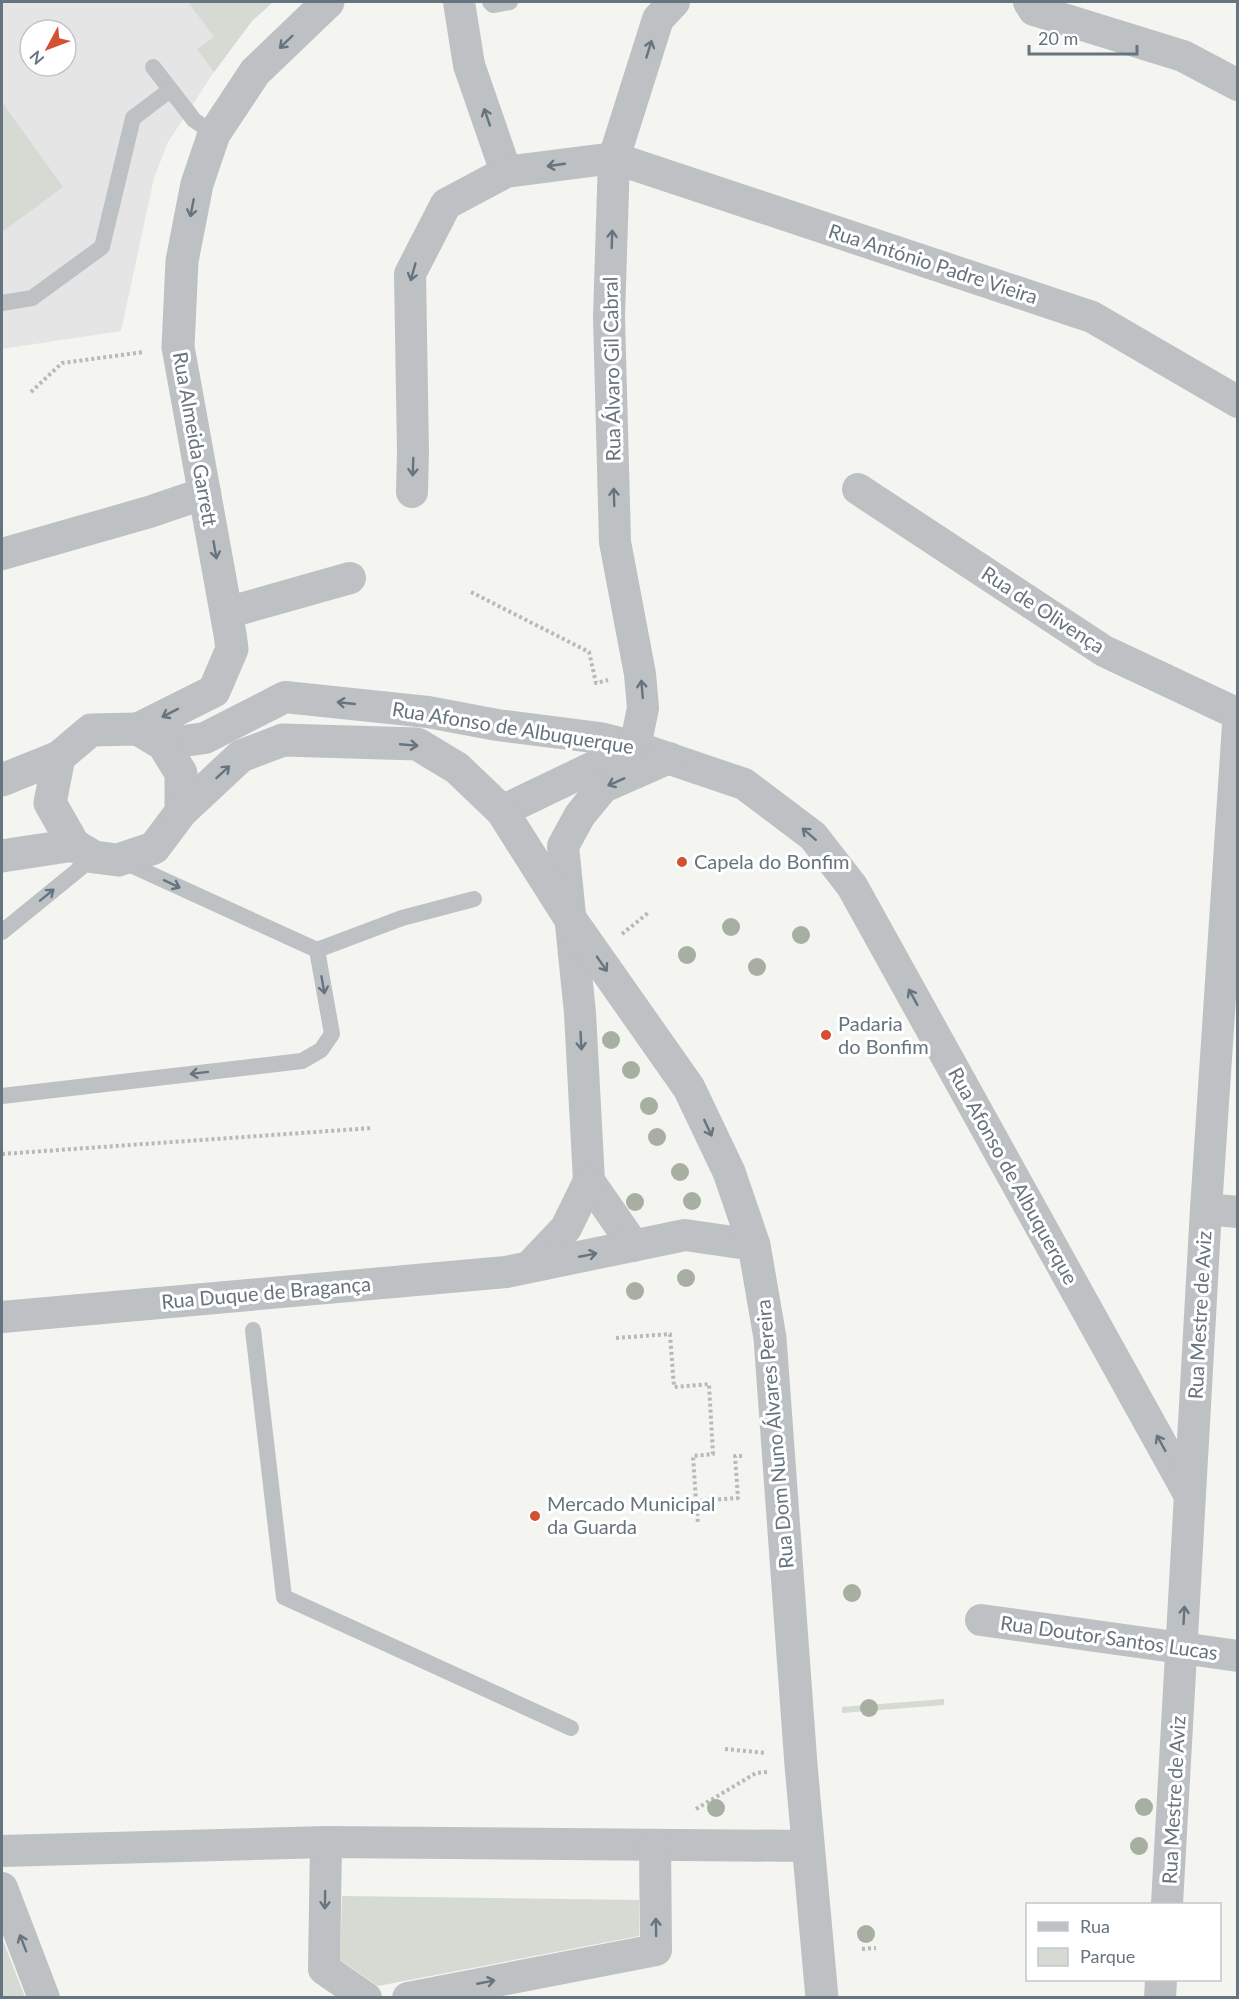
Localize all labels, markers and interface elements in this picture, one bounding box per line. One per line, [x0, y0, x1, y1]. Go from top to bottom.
north arrow [18, 18, 78, 78]
scale bar [1029, 18, 1137, 56]
text: 20 m [1038, 27, 1078, 49]
one-way arrow [278, 35, 293, 50]
one-way arrow [644, 40, 655, 59]
text: N [25, 47, 48, 69]
one-way arrow [481, 108, 492, 127]
one-way arrow [547, 160, 567, 171]
one-way arrow [186, 198, 197, 218]
street label: Rua António Padre Vieira [826, 218, 1041, 308]
one-way arrow [606, 229, 617, 249]
one-way arrow [407, 263, 418, 282]
street label: Rua Álvaro Gil Cabral [597, 276, 625, 462]
street label: Rua Almeida Garrett [169, 350, 223, 528]
one-way arrow [407, 456, 418, 476]
one-way arrow [608, 487, 620, 507]
one-way arrow [210, 540, 221, 560]
street label: Rua de Olivença [978, 560, 1110, 658]
one-way arrow [636, 680, 647, 700]
street label: Rua Afonso de Albuquerque [391, 696, 636, 758]
one-way arrow [337, 697, 357, 708]
one-way arrow [161, 708, 179, 719]
one-way arrow [398, 740, 418, 751]
one-way arrow [216, 765, 231, 779]
one-way arrow [607, 777, 625, 788]
one-way arrow [801, 827, 817, 840]
place label: Capela do Bonfim [694, 849, 850, 873]
marker: Capela do Bonfim [675, 855, 689, 869]
one-way arrow [162, 879, 180, 890]
one-way arrow [39, 888, 54, 902]
one-way arrow [596, 956, 608, 972]
one-way arrow [318, 975, 329, 994]
one-way arrow [907, 989, 919, 1006]
place label: Padaria do Bonfim [838, 1011, 929, 1058]
marker: Padaria do Bonfim [819, 1028, 833, 1042]
one-way arrow [576, 1030, 587, 1050]
street label: Rua Afonso de Albuquerque [944, 1063, 1084, 1288]
one-way arrow [190, 1068, 209, 1079]
one-way arrow [702, 1118, 714, 1136]
street label: Rua Mestre de Aviz [1183, 1230, 1215, 1400]
one-way arrow [578, 1249, 597, 1260]
street label: Rua Duque de Bragança [160, 1271, 372, 1313]
street label: Rua Dom Nuno Álvares Pereira [750, 1298, 798, 1570]
one-way arrow [1155, 1435, 1167, 1452]
place label: Mercado Municipal da Guarda [547, 1491, 716, 1538]
marker: Mercado Municipal da Guarda [528, 1509, 542, 1523]
one-way arrow [1178, 1606, 1189, 1626]
street label: Rua Doutor Santos Lucas [999, 1610, 1219, 1664]
street label: Rua Mestre de Aviz [1157, 1715, 1189, 1885]
one-way arrow [319, 1890, 331, 1910]
legend [1026, 1903, 1221, 1981]
text: Rua [1080, 1915, 1110, 1937]
one-way arrow [650, 1918, 662, 1938]
one-way arrow [17, 1934, 28, 1953]
text: Parque [1080, 1945, 1135, 1967]
one-way arrow [476, 1976, 496, 1987]

